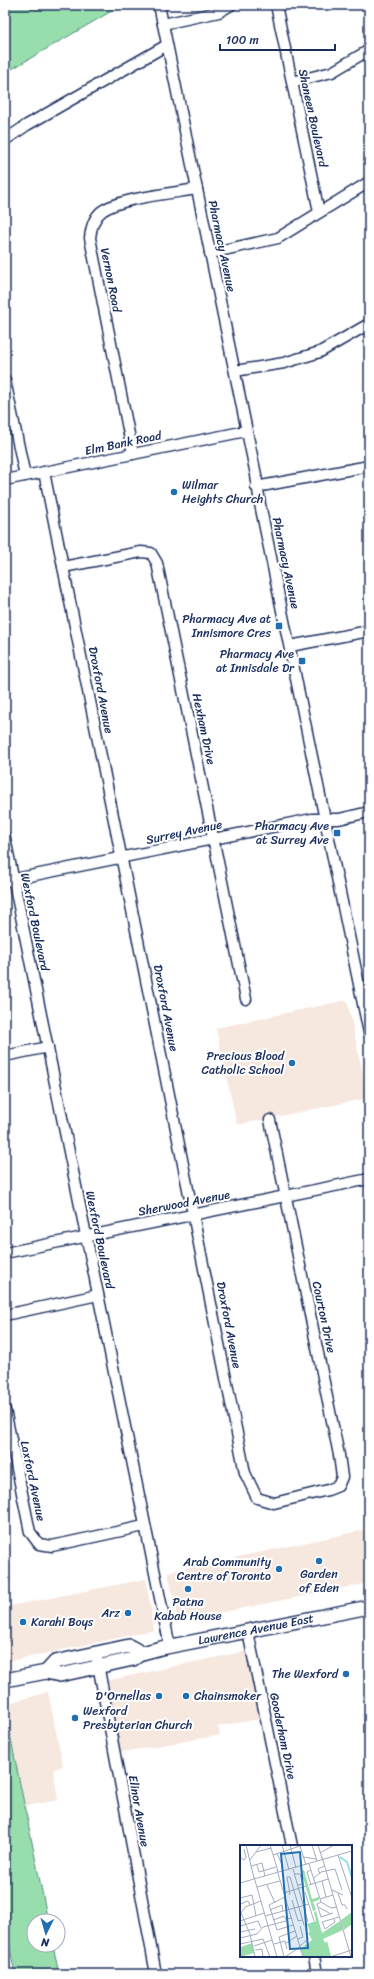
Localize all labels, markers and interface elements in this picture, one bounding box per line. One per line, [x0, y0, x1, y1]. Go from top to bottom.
scale bar [220, 26, 335, 52]
text: 100 m [226, 29, 259, 51]
street label: Shaneen Boulevard [292, 67, 335, 171]
street label: Pharmacy Avenue [202, 198, 242, 294]
street label: Vernon Road [94, 246, 128, 316]
street label: Elm Bank Road [83, 424, 164, 462]
place label: Wilmar Heights Church [182, 474, 263, 510]
marker: Wilmar Heights Church [169, 487, 179, 497]
street label: Pharmacy Avenue [266, 515, 306, 611]
place label: Pharmacy Ave at Innismore Cres [182, 608, 271, 644]
marker: Pharmacy Ave at Innismore Cres [274, 621, 284, 631]
place label: Pharmacy Ave at Innisdale Dr [216, 643, 295, 679]
street label: Droxford Avenue [82, 645, 120, 735]
marker: Pharmacy Ave at Innisdale Dr [297, 656, 307, 666]
street label: Hexham Drive [186, 691, 222, 767]
street label: Surrey Avenue [144, 813, 224, 851]
place label: Pharmacy Ave at Surrey Ave [255, 815, 329, 851]
marker: Pharmacy Ave at Surrey Ave [332, 828, 342, 838]
street label: Wexford Boulevard [14, 871, 56, 974]
street label: Droxford Avenue [147, 963, 185, 1053]
place label: Precious Blood Catholic School [202, 1045, 285, 1081]
marker: Precious Blood Catholic School [287, 1058, 297, 1068]
street label: Sherwood Avenue [136, 1183, 232, 1223]
street label: Wexford Boulevard [79, 1189, 121, 1292]
street label: Courton Drive [306, 1279, 342, 1355]
street label: Droxford Avenue [210, 1280, 248, 1370]
street label: Laxford Avenue [14, 1439, 52, 1523]
place label: Arab Community Centre of Toronto [177, 1551, 272, 1587]
marker: Garden of Eden [314, 1556, 324, 1566]
place label: Garden of Eden [299, 1563, 340, 1599]
marker: Arab Community Centre of Toronto [274, 1564, 284, 1574]
marker: Patna Kabab House [183, 1584, 193, 1594]
place label: Patna Kabab House [154, 1591, 222, 1627]
place label: Arz [101, 1602, 120, 1624]
street label: Lawrence Avenue East [196, 1607, 316, 1651]
marker: Arz [123, 1608, 133, 1618]
place label: Karahi Boys [31, 1611, 94, 1633]
marker: Karahi Boys [18, 1617, 28, 1627]
place label: The Wexford [272, 1663, 339, 1685]
marker: The Wexford [341, 1669, 351, 1679]
place label: D'Ornellas [96, 1685, 151, 1707]
place label: Chainsmoker [194, 1685, 262, 1707]
marker: D'Ornellas [154, 1691, 164, 1701]
marker: Chainsmoker [181, 1691, 191, 1701]
street label: Gooderham Drive [263, 1691, 303, 1782]
place label: Wexford Presbyterian Church [83, 1700, 192, 1736]
marker: Wexford Presbyterian Church [70, 1713, 80, 1723]
street label: Elinor Avenue [122, 1773, 156, 1849]
inset map [240, 1845, 352, 1957]
north arrow [26, 1913, 66, 1953]
text: N [40, 1933, 51, 1952]

